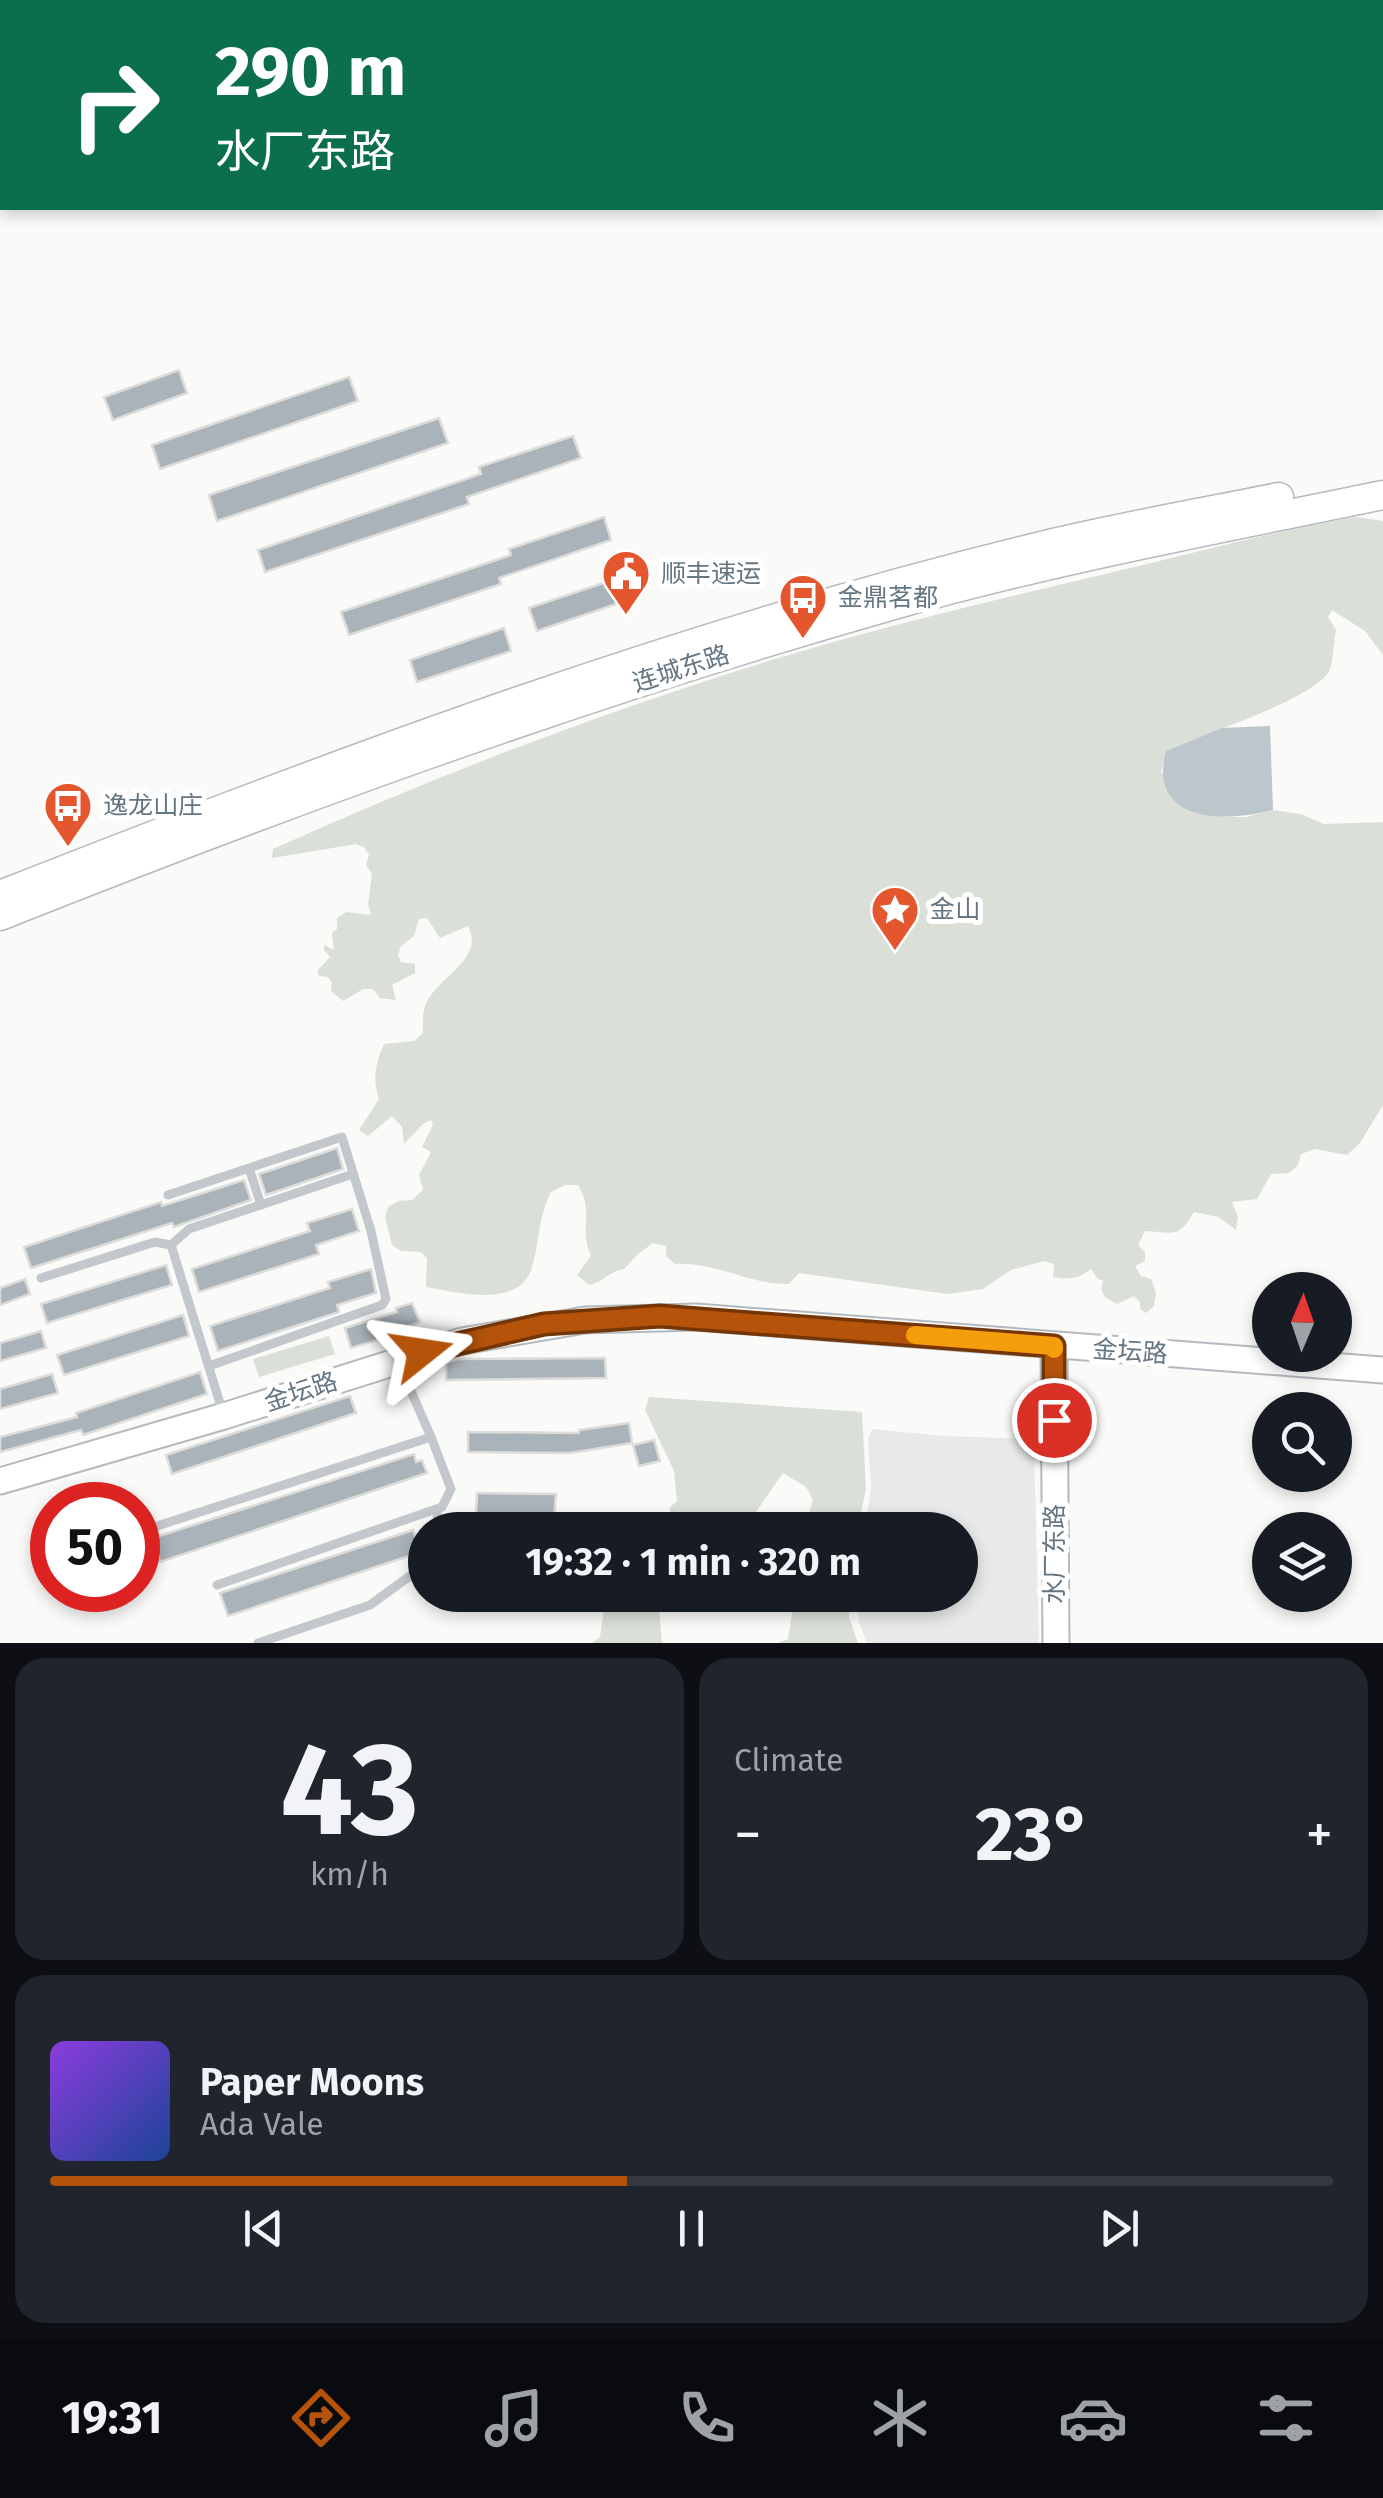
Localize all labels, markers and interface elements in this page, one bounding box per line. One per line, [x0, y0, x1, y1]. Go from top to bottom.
text: 290 m [215, 30, 406, 114]
icon: right [50, 40, 180, 170]
text: 水厂东路 [215, 125, 395, 179]
public building icon: 顺丰速运 [600, 548, 652, 616]
place label: 顺丰速运 [661, 559, 761, 589]
bus stop icon: 金鼎茗都 [777, 572, 829, 640]
place label: 金鼎茗都 [838, 583, 938, 613]
street label: 连城东路 [629, 639, 733, 699]
bus stop icon: 逸龙山庄 [42, 780, 94, 848]
place label: 逸龙山庄 [103, 791, 203, 821]
place icon: 金山 [869, 884, 921, 952]
place label: 金山 [930, 895, 980, 925]
north arrow [1252, 1272, 1352, 1372]
map controls [1252, 1272, 1352, 1612]
position arrow [370, 1300, 474, 1404]
street label: 金坛路 [1092, 1334, 1168, 1370]
street label: 金坛路 [261, 1366, 341, 1418]
pin [1012, 1378, 1097, 1463]
button: search [1252, 1392, 1352, 1492]
icon: arrive [1027, 1393, 1082, 1448]
speed limit sign: 50 [30, 1482, 160, 1612]
street label: 水厂东路 [1040, 1504, 1070, 1604]
button: layers [1252, 1512, 1352, 1612]
text: 19:32 · 1 min · 320 m [525, 1539, 861, 1585]
text: 43 [280, 1712, 419, 1868]
text: Climate [734, 1741, 843, 1779]
text: 23° [975, 1790, 1092, 1880]
text: − [734, 1802, 762, 1868]
text: + [1306, 1802, 1333, 1868]
text: km/h [310, 1855, 389, 1893]
text: Paper Moons [200, 2059, 424, 2105]
text: Ada Vale [200, 2105, 324, 2143]
icon: previous [236, 2201, 291, 2256]
icon: pause [664, 2201, 719, 2256]
icon: next [1092, 2201, 1147, 2256]
icon: directions [286, 2383, 356, 2453]
icon: music [479, 2383, 549, 2453]
icon: phone [672, 2383, 742, 2453]
icon: climate [865, 2383, 935, 2453]
icon: car [1058, 2383, 1128, 2453]
icon: filters [1251, 2383, 1321, 2453]
text: 19:31 [62, 2391, 162, 2445]

